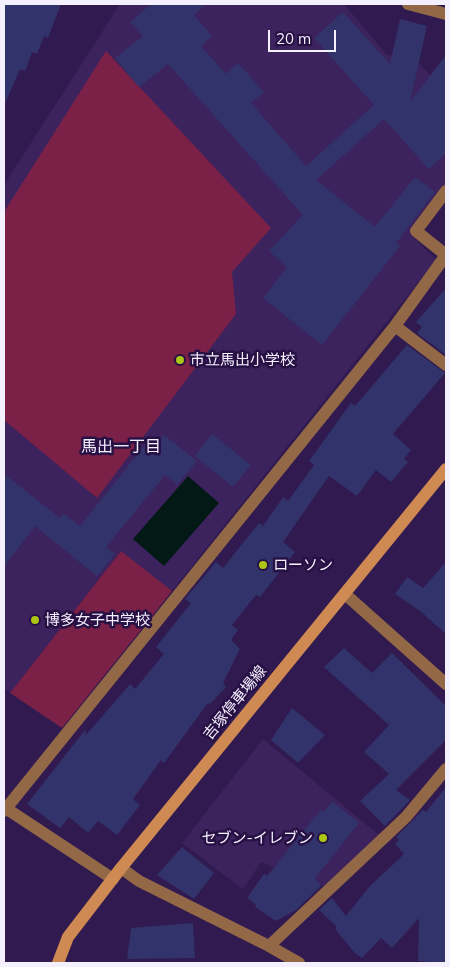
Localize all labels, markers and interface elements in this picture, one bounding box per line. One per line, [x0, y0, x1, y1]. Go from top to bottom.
scale bar [270, 20, 338, 52]
text: 20 m [276, 29, 311, 48]
place label: 市立馬出小学校 [190, 351, 295, 369]
marker: 市立馬出小学校 [174, 354, 186, 366]
district label: 馬出一丁目 [81, 437, 161, 457]
place label: ローソン [273, 556, 333, 574]
marker: ローソン [257, 559, 269, 571]
place label: 博多女子中学校 [45, 611, 150, 629]
marker: 博多女子中学校 [29, 614, 41, 626]
street label: 吉塚停車場線 [200, 662, 270, 744]
place label: セブン-イレブン [202, 829, 313, 847]
marker: セブン-イレブン [317, 832, 329, 844]

